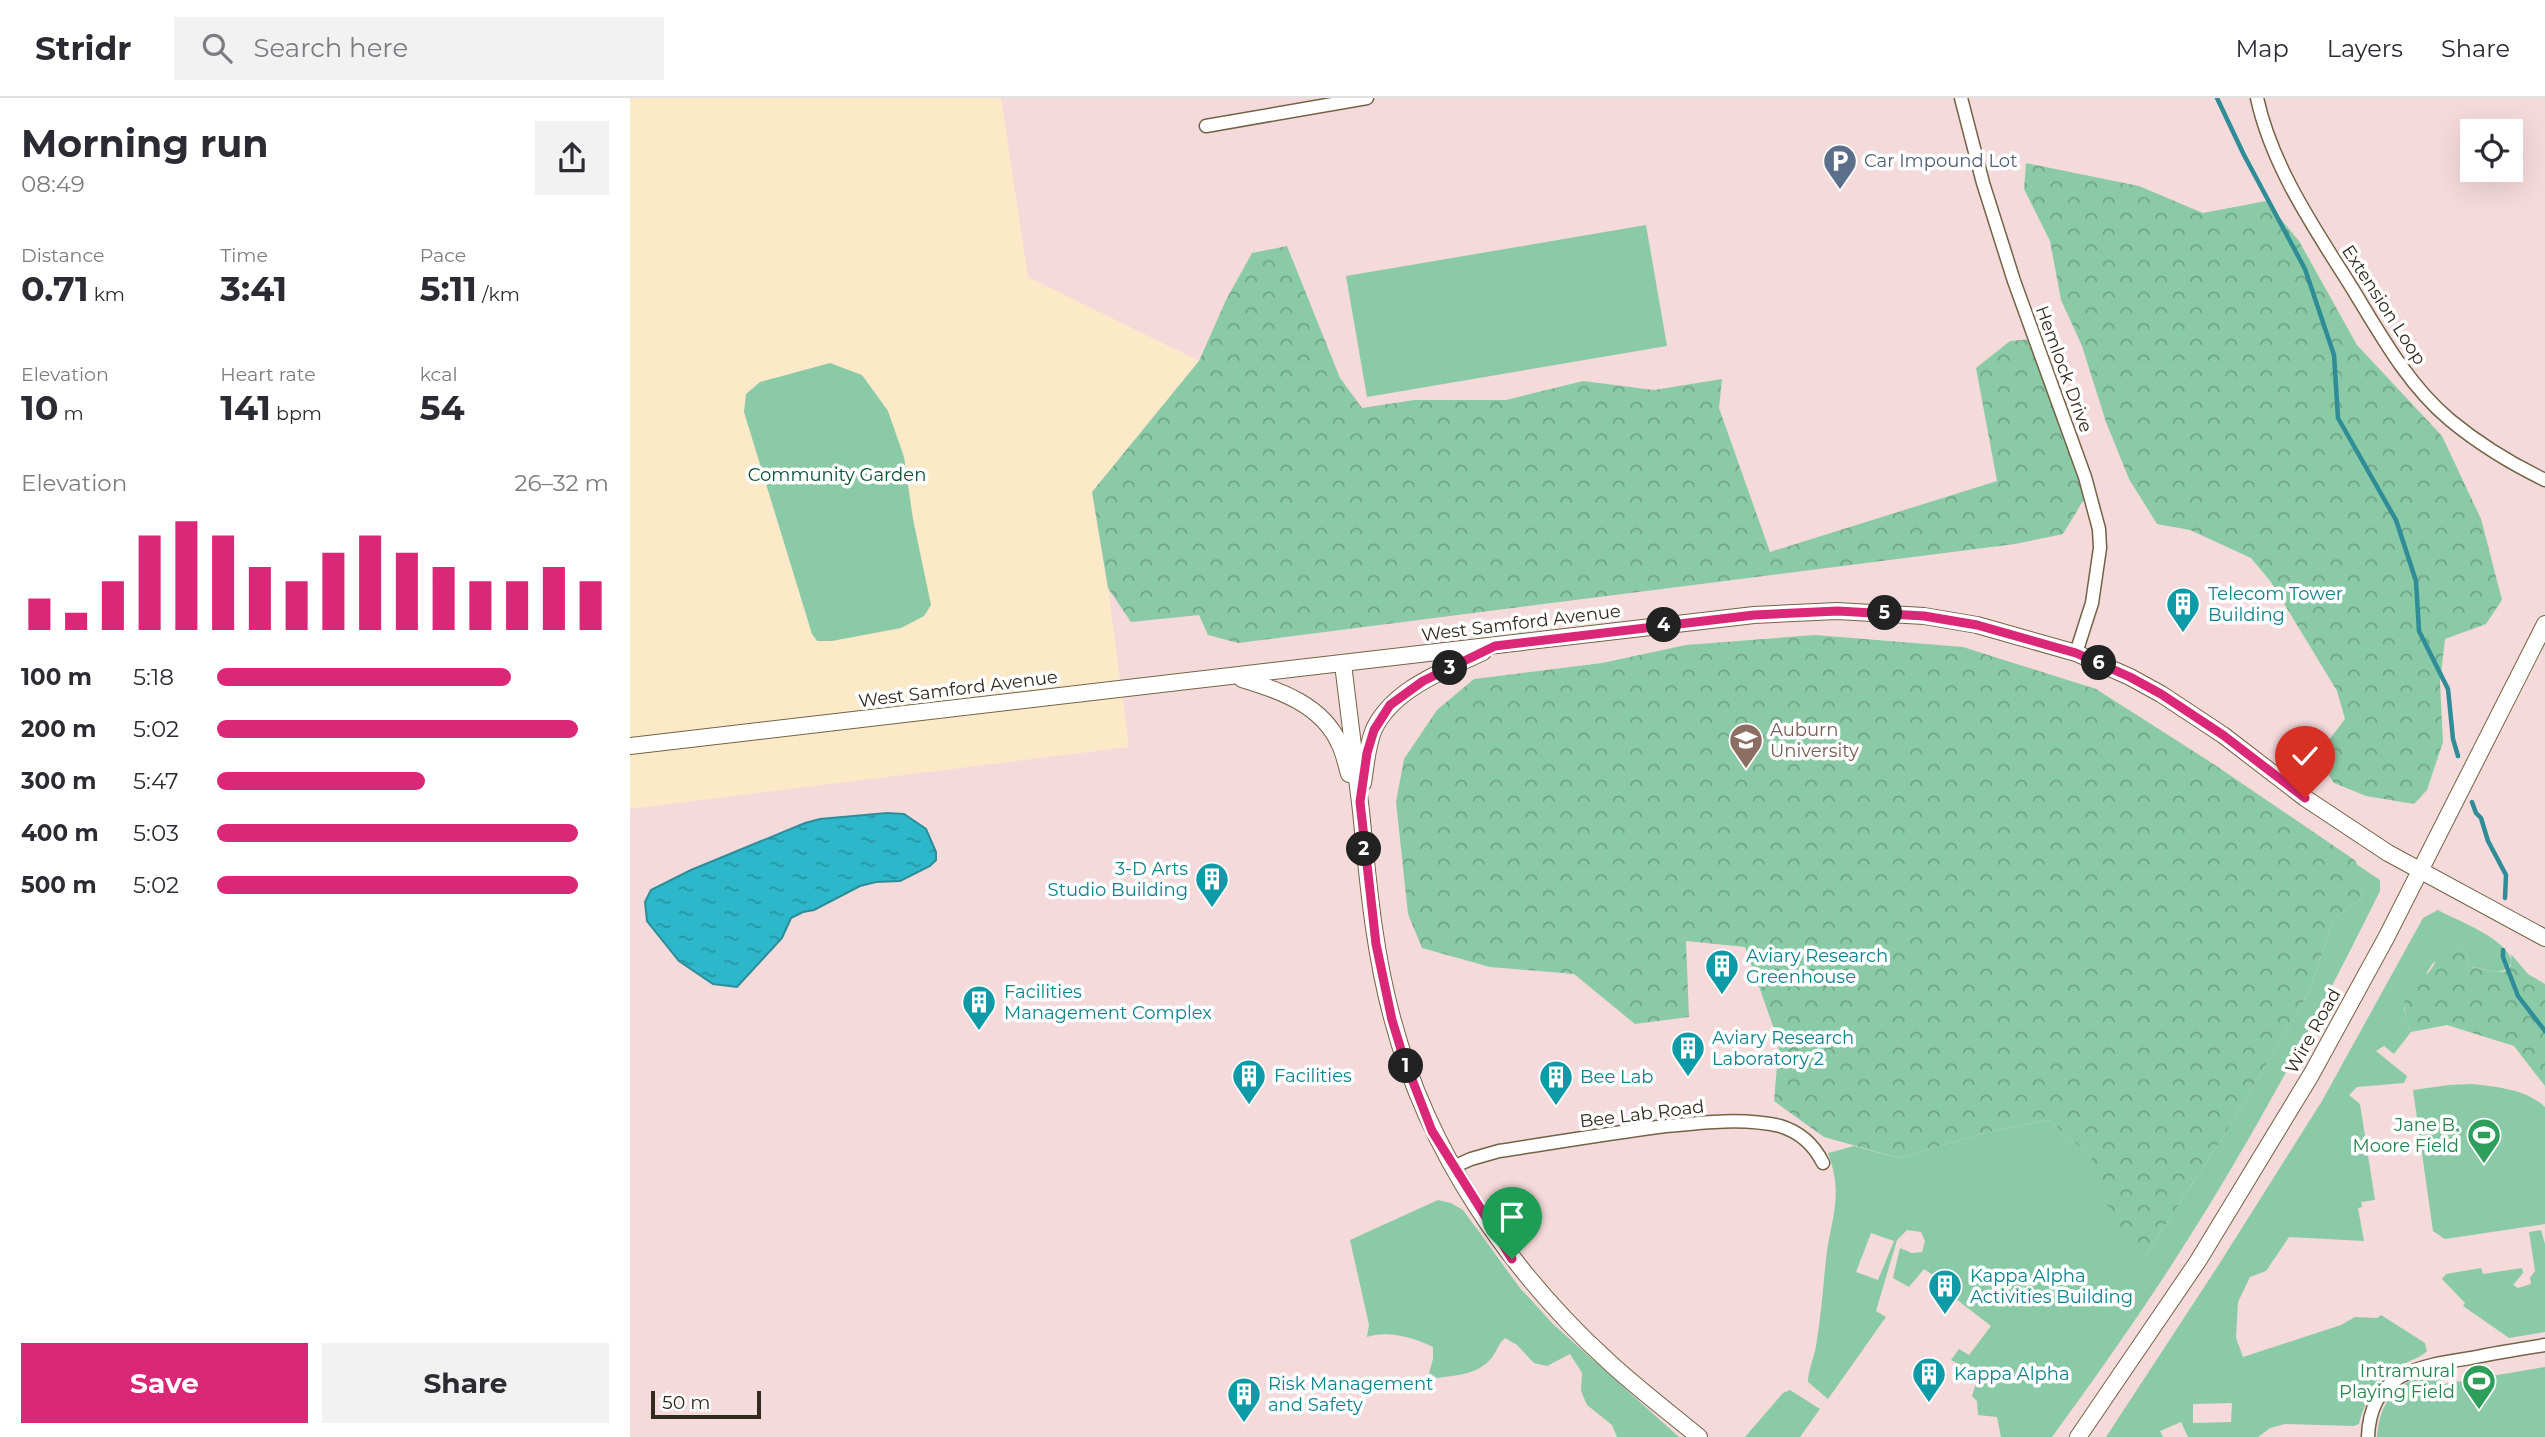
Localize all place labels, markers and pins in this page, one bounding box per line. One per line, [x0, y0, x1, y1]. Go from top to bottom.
parking icon: Car Impound Lot [1821, 142, 1859, 191]
place label: Car Impound Lot [1864, 150, 2017, 172]
place label: Telecom Tower Building [2208, 583, 2343, 626]
building icon: Telecom Tower Building [2164, 585, 2202, 634]
pin: 5 [1868, 596, 1902, 630]
pin: 4 [1646, 608, 1682, 642]
pin: 6 [2082, 646, 2116, 680]
pin: 3 [1432, 650, 1468, 686]
place label: Auburn University [1770, 719, 1859, 762]
school or university icon: Auburn University [1727, 721, 1765, 770]
pin [2275, 726, 2335, 798]
pin: 2 [1346, 832, 1382, 866]
place label: 3-D Arts Studio Building [1048, 858, 1188, 901]
building icon: 3-D Arts Studio Building [1193, 860, 1231, 909]
place label: Aviary Research Greenhouse [1746, 945, 1888, 988]
building icon: Aviary Research Greenhouse [1703, 947, 1741, 996]
place label: Facilities Management Complex [1004, 981, 1212, 1024]
building icon: Facilities Management Complex [960, 983, 998, 1032]
place label: Aviary Research Laboratory 2 [1712, 1027, 1854, 1070]
building icon: Aviary Research Laboratory 2 [1669, 1029, 1707, 1078]
pin: 1 [1388, 1048, 1424, 1084]
building icon: Facilities [1230, 1057, 1268, 1106]
building icon: Bee Lab [1537, 1058, 1575, 1107]
place label: Facilities [1274, 1065, 1352, 1087]
place label: Bee Lab [1580, 1066, 1653, 1088]
place label: Jane B. Moore Field [2353, 1114, 2459, 1157]
sports icon: Jane B. Moore Field [2465, 1116, 2503, 1165]
pin [1482, 1187, 1542, 1259]
place label: Kappa Alpha Activities Building [1970, 1265, 2133, 1308]
building icon: Kappa Alpha Activities Building [1926, 1267, 1964, 1316]
building icon: Kappa Alpha [1910, 1355, 1948, 1404]
place label: Intramural Playing Field [2339, 1360, 2455, 1403]
sports icon: Intramural Playing Field [2460, 1362, 2498, 1411]
place label: Kappa Alpha [1954, 1363, 2070, 1385]
place label: Risk Management and Safety [1268, 1373, 1433, 1416]
building icon: Risk Management and Safety [1225, 1375, 1263, 1424]

